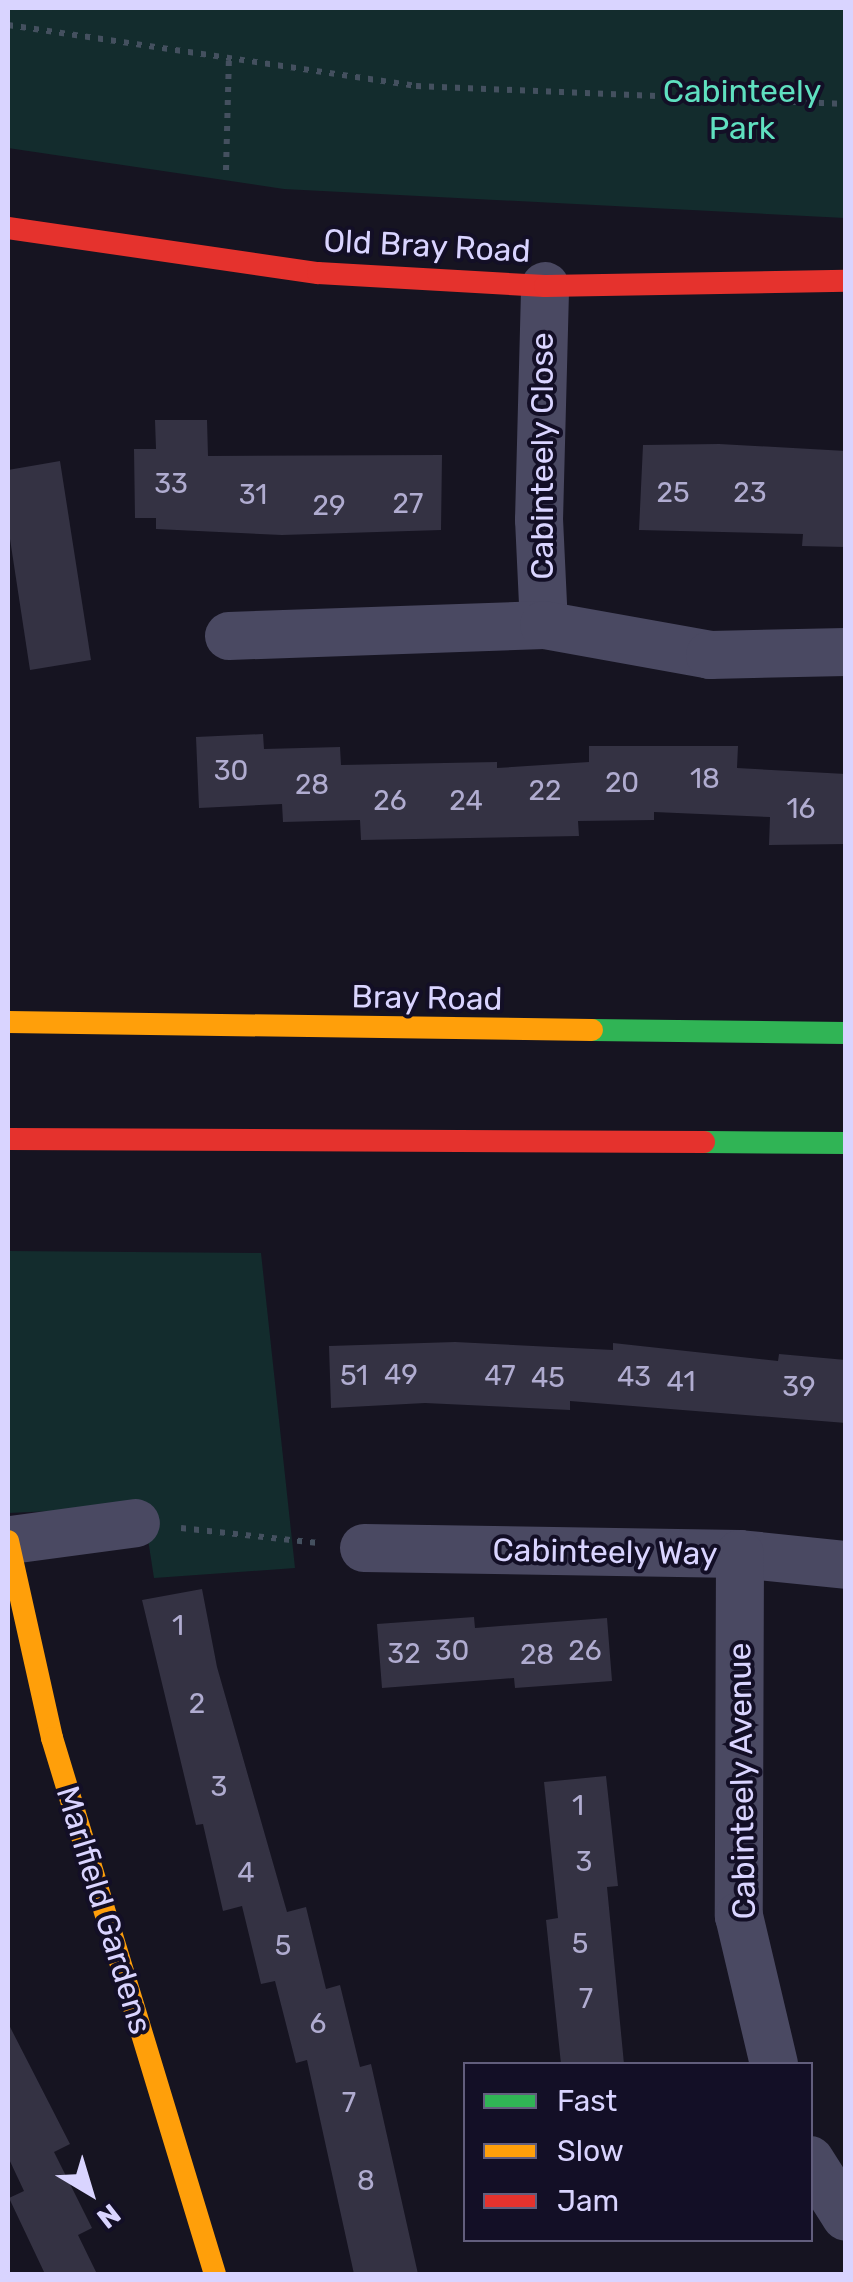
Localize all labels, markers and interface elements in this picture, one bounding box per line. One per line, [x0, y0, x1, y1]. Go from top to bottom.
park label: Cabinteely Park [663, 73, 821, 148]
street label: Old Bray Road [322, 221, 532, 271]
street label: Cabinteely Close [523, 332, 561, 580]
house number: 33 [154, 467, 188, 501]
house number: 25 [656, 476, 690, 510]
house number: 23 [733, 476, 767, 510]
house number: 31 [239, 478, 267, 512]
house number: 27 [393, 487, 423, 521]
house number: 29 [312, 489, 346, 523]
house number: 30 [214, 754, 248, 788]
house number: 18 [690, 762, 720, 796]
house number: 20 [605, 766, 639, 800]
house number: 28 [295, 768, 329, 802]
house number: 22 [529, 774, 561, 808]
house number: 26 [373, 784, 407, 818]
house number: 24 [449, 784, 483, 818]
house number: 16 [787, 792, 815, 826]
street label: Bray Road [351, 977, 503, 1019]
house number: 49 [384, 1358, 418, 1392]
house number: 51 [340, 1359, 368, 1393]
house number: 47 [484, 1359, 516, 1393]
house number: 43 [617, 1360, 651, 1394]
house number: 45 [531, 1361, 565, 1395]
house number: 41 [667, 1365, 695, 1399]
house number: 39 [782, 1370, 816, 1404]
street label: Cabinteely Way [491, 1531, 719, 1573]
house number: 1 [172, 1609, 184, 1643]
house number: 30 [435, 1634, 469, 1668]
house number: 26 [568, 1634, 602, 1668]
house number: 32 [387, 1637, 421, 1671]
house number: 28 [520, 1638, 554, 1672]
street label: Cabinteely Avenue [720, 1641, 764, 1921]
house number: 2 [189, 1687, 205, 1721]
house number: 3 [211, 1770, 227, 1804]
street label: Marlfield Gardens [48, 1781, 160, 2039]
house number: 1 [572, 1789, 584, 1823]
house number: 3 [576, 1845, 592, 1879]
house number: 4 [237, 1856, 255, 1890]
house number: 5 [572, 1927, 588, 1961]
house number: 5 [275, 1929, 291, 1963]
house number: 7 [579, 1982, 593, 2016]
house number: 6 [310, 2007, 326, 2041]
legend [463, 2062, 813, 2242]
text: Fast [557, 2083, 617, 2119]
house number: 7 [342, 2086, 356, 2120]
text: Slow [557, 2133, 624, 2169]
north arrow [40, 2142, 140, 2242]
house number: 8 [357, 2164, 375, 2198]
text: Jam [557, 2183, 619, 2219]
text: N [91, 2197, 127, 2235]

